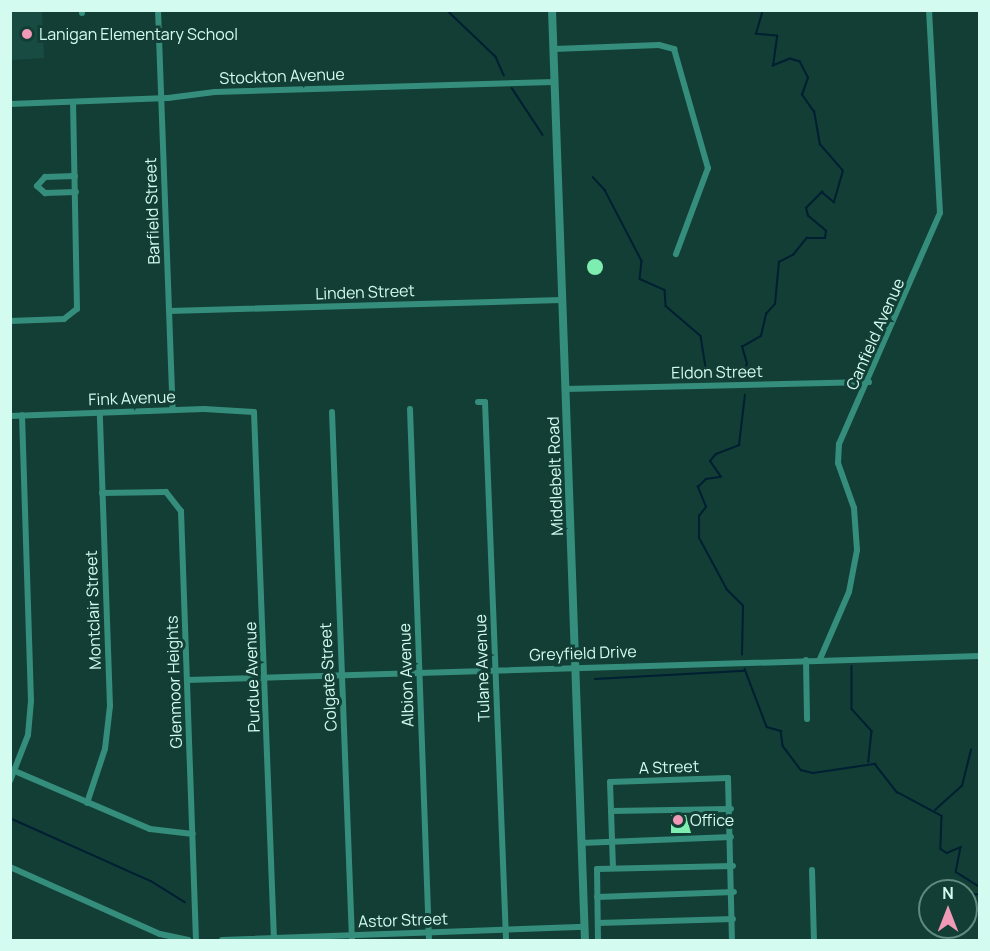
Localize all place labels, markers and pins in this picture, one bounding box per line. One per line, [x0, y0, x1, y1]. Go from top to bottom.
place label: Lanigan Elementary School [39, 24, 238, 44]
marker: Lanigan Elementary School [20, 27, 34, 41]
place label: Office [690, 810, 734, 830]
marker: Office [671, 813, 685, 827]

